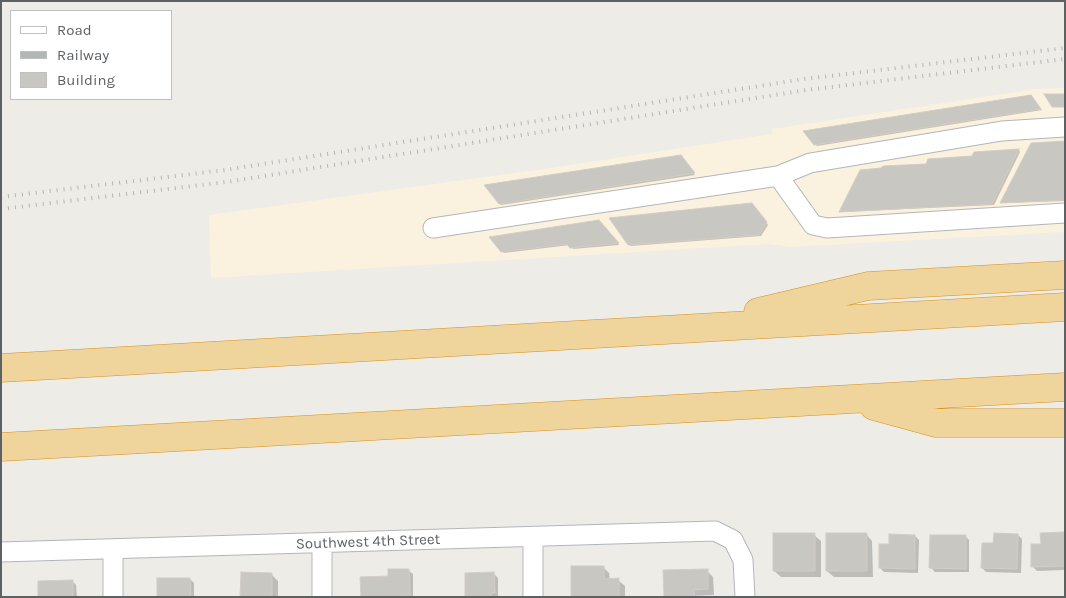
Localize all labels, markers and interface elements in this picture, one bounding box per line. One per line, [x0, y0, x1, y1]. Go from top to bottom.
legend [10, 10, 172, 100]
text: Road [57, 21, 92, 39]
text: Railway [57, 46, 109, 64]
text: Building [57, 71, 115, 89]
street label: Southwest 4th Street [295, 530, 441, 554]

